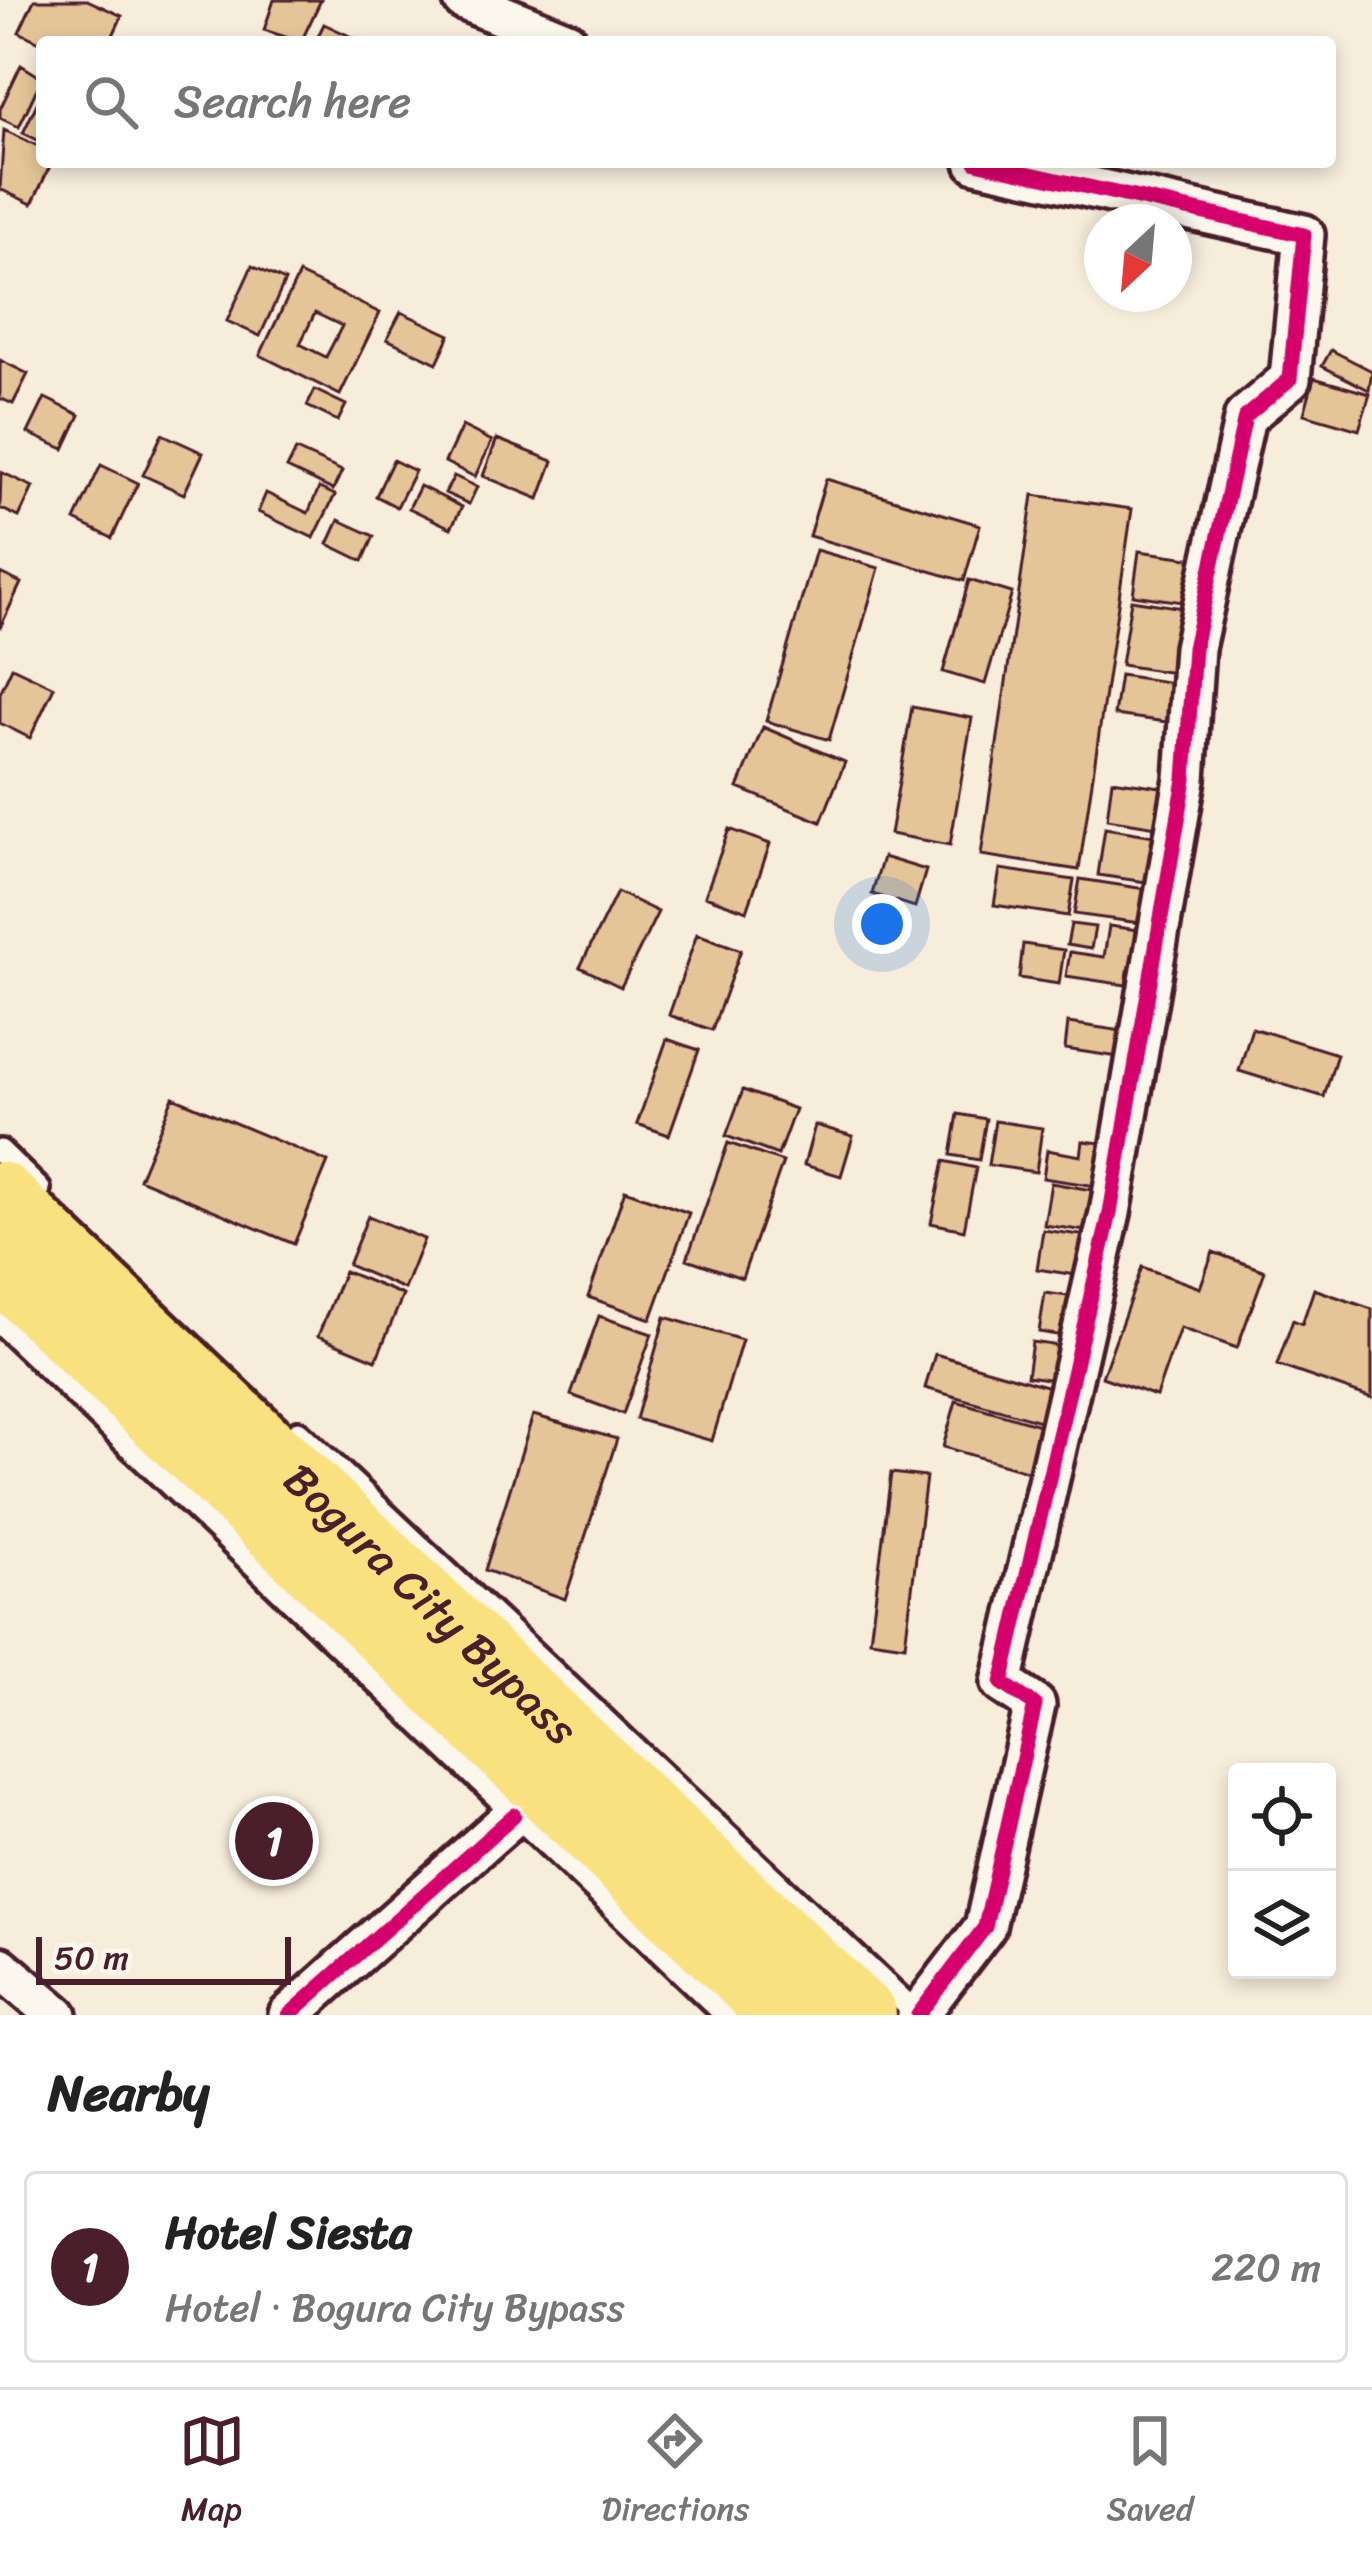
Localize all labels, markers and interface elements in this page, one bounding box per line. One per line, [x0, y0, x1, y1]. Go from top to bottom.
search box [36, 36, 1336, 168]
text: Search here [174, 62, 411, 142]
icon: search [78, 69, 144, 135]
north arrow [1084, 204, 1192, 312]
your location [852, 894, 912, 954]
street label: Bogura City Bypass [264, 1443, 598, 1766]
map controls [1228, 1763, 1336, 1979]
button: locate [1228, 1763, 1336, 1871]
pin: 1 [235, 1796, 313, 1886]
button: layers [1228, 1871, 1336, 1979]
text: 50 m [54, 1929, 129, 1987]
scale bar [36, 1931, 291, 1984]
text: Nearby [48, 2048, 209, 2138]
text: Hotel Siesta [165, 2193, 412, 2273]
text: 1 [82, 2233, 98, 2302]
text: 220 m [1211, 2233, 1321, 2302]
text: Hotel · Bogura City Bypass [165, 2273, 625, 2342]
tab: Map [179, 2408, 245, 2538]
tab: Directions [602, 2408, 749, 2538]
tab: Saved [1106, 2408, 1193, 2538]

